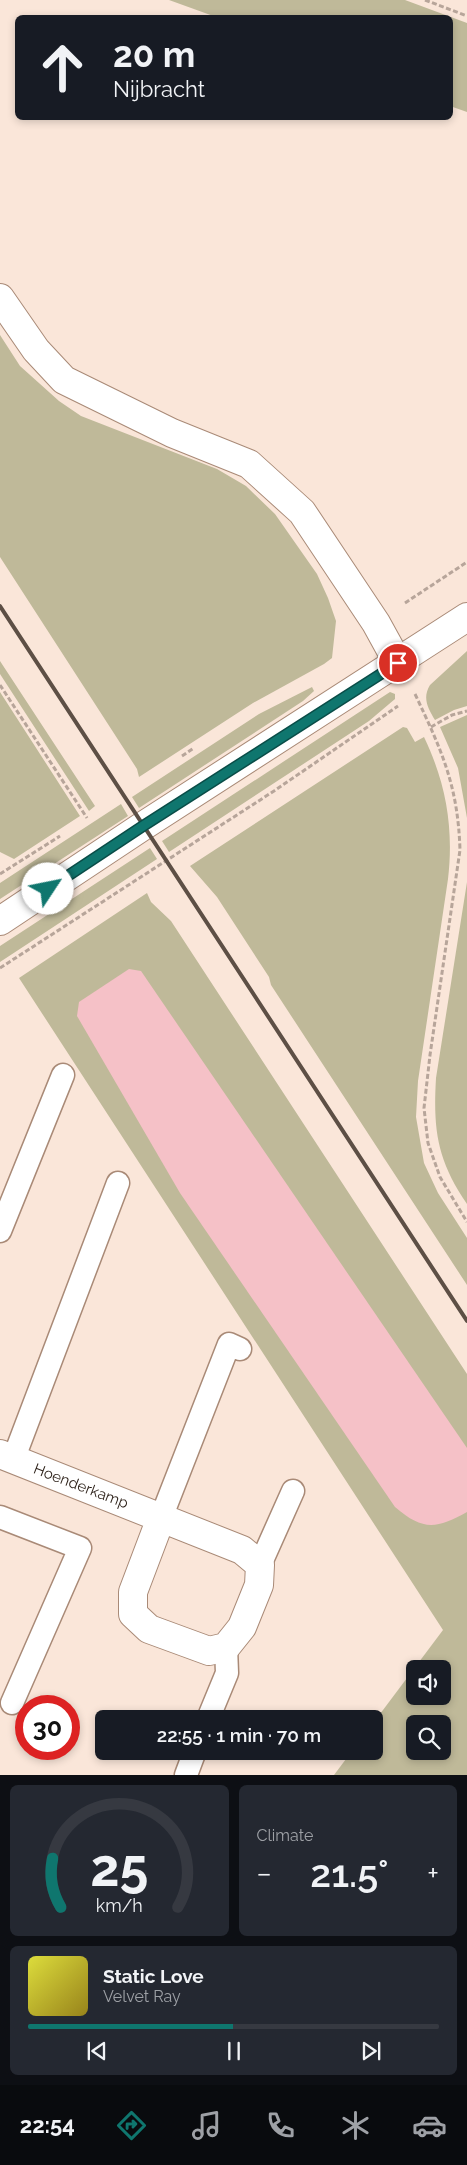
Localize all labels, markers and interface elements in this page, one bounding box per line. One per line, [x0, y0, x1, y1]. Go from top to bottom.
text: 20 m [113, 34, 195, 75]
icon: ahead [30, 35, 95, 100]
text: Nijbracht [113, 76, 205, 102]
pin [377, 642, 419, 684]
icon: arrive [384, 649, 412, 677]
position arrow [21, 862, 73, 914]
street label: Hoenderkamp [31, 1460, 131, 1512]
map controls [406, 1660, 451, 1760]
button: sound [406, 1660, 451, 1705]
speed limit sign: 30 [15, 1695, 80, 1760]
button: search [406, 1715, 451, 1760]
text: 22:55 · 1 min · 70 m [157, 1724, 321, 1746]
text: Climate [257, 1826, 313, 1845]
text: 25 [90, 1837, 148, 1898]
text: 21.5° [310, 1851, 389, 1896]
text: − [257, 1857, 272, 1890]
text: + [427, 1857, 439, 1890]
text: km/h [96, 1895, 143, 1916]
text: Static Love [103, 1965, 204, 1987]
text: Velvet Ray [103, 1987, 181, 2006]
icon: previous [83, 2037, 111, 2065]
icon: pause [220, 2037, 248, 2065]
icon: next [357, 2037, 385, 2065]
icon: directions [114, 2108, 149, 2143]
icon: music [189, 2108, 224, 2143]
icon: phone [263, 2108, 298, 2143]
icon: climate [338, 2108, 373, 2143]
icon: car [412, 2108, 447, 2143]
text: 22:54 [20, 2112, 75, 2138]

